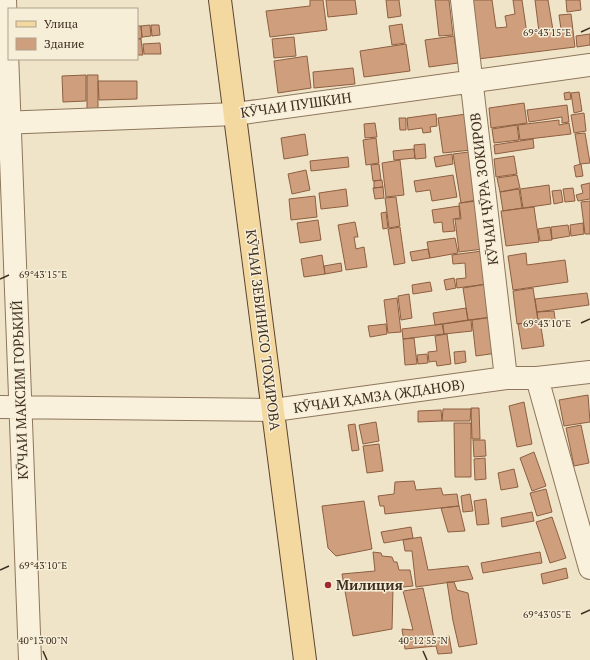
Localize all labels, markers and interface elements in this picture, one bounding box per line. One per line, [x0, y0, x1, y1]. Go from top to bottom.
legend [8, 8, 138, 60]
text: Улица [44, 16, 78, 31]
text: 69°43'15"E [523, 26, 571, 39]
text: Здание [44, 36, 84, 51]
street label: КӮЧАИ ПУШКИН [239, 87, 353, 122]
street label: КӮЧАИ ҶӮРА ЗОКИРОВ [465, 112, 502, 266]
street label: КӮЧАИ ЗЕБИНИСО ТОҲИРОВА [242, 228, 285, 432]
text: 69°43'15"E [19, 268, 67, 281]
street label: КӮЧАИ МАКСИМ ГОРЬКИЙ [7, 300, 32, 480]
text: 69°43'10"E [523, 317, 571, 330]
street label: КӮЧАИ ҲАМЗА (ЖДАНОВ) [292, 374, 466, 417]
text: 69°43'10"E [19, 559, 67, 572]
place label: Милиция [336, 575, 403, 594]
marker: Милиция [323, 580, 333, 590]
text: 69°43'05"E [523, 608, 571, 621]
text: 40°13'00"N [18, 634, 68, 647]
text: 40°12'55"N [398, 634, 448, 647]

